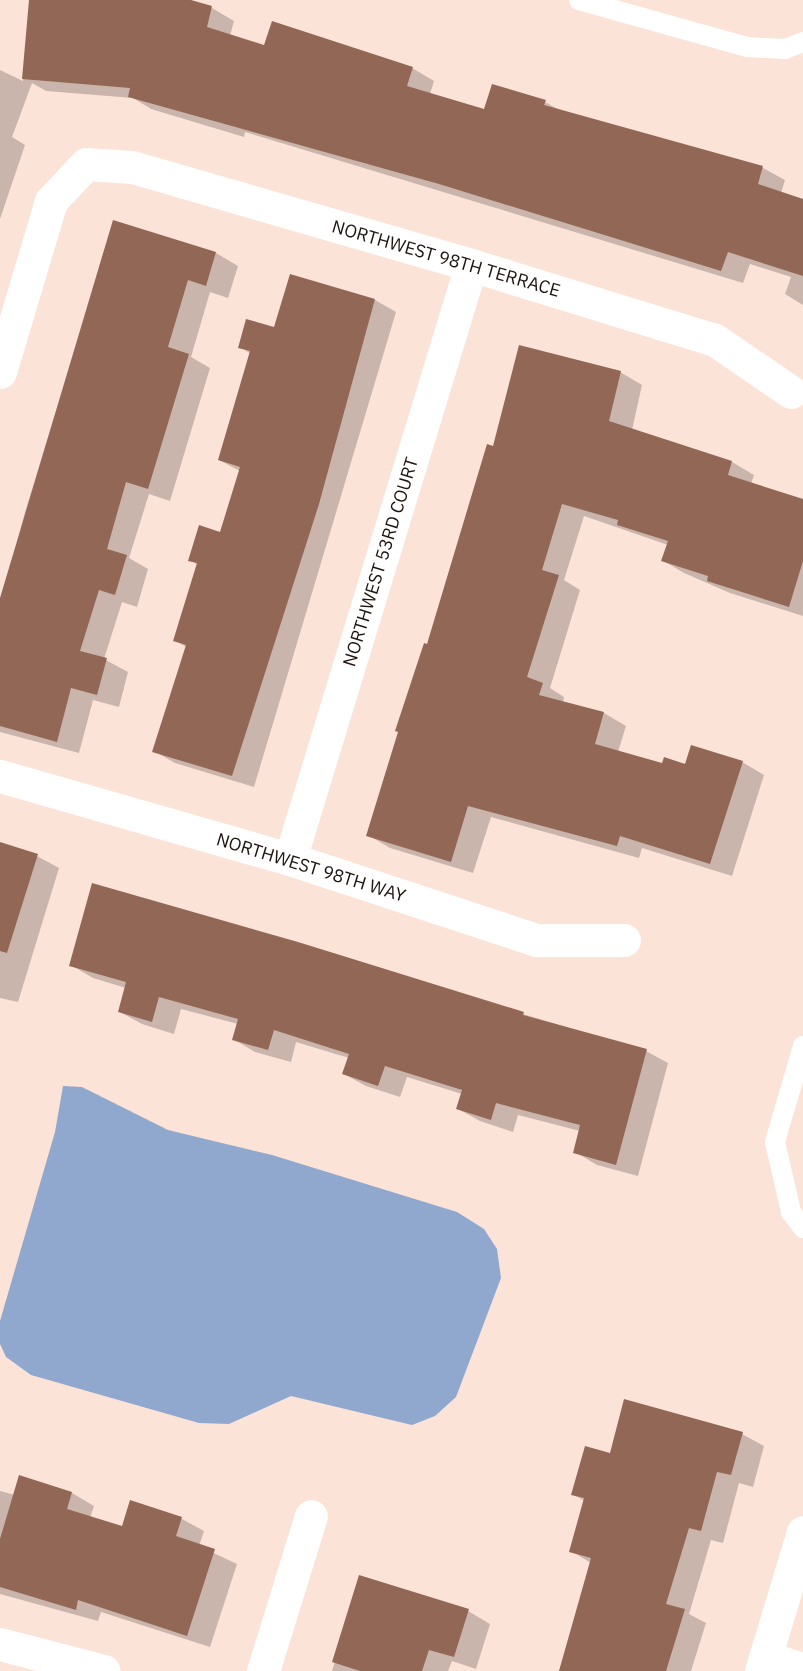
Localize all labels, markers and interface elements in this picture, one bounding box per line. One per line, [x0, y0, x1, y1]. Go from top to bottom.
street label: NORTHWEST 98TH TERRACE [329, 216, 563, 302]
street label: NORTHWEST 53RD COURT [339, 455, 423, 669]
street label: NORTHWEST 98TH WAY [214, 829, 408, 907]

